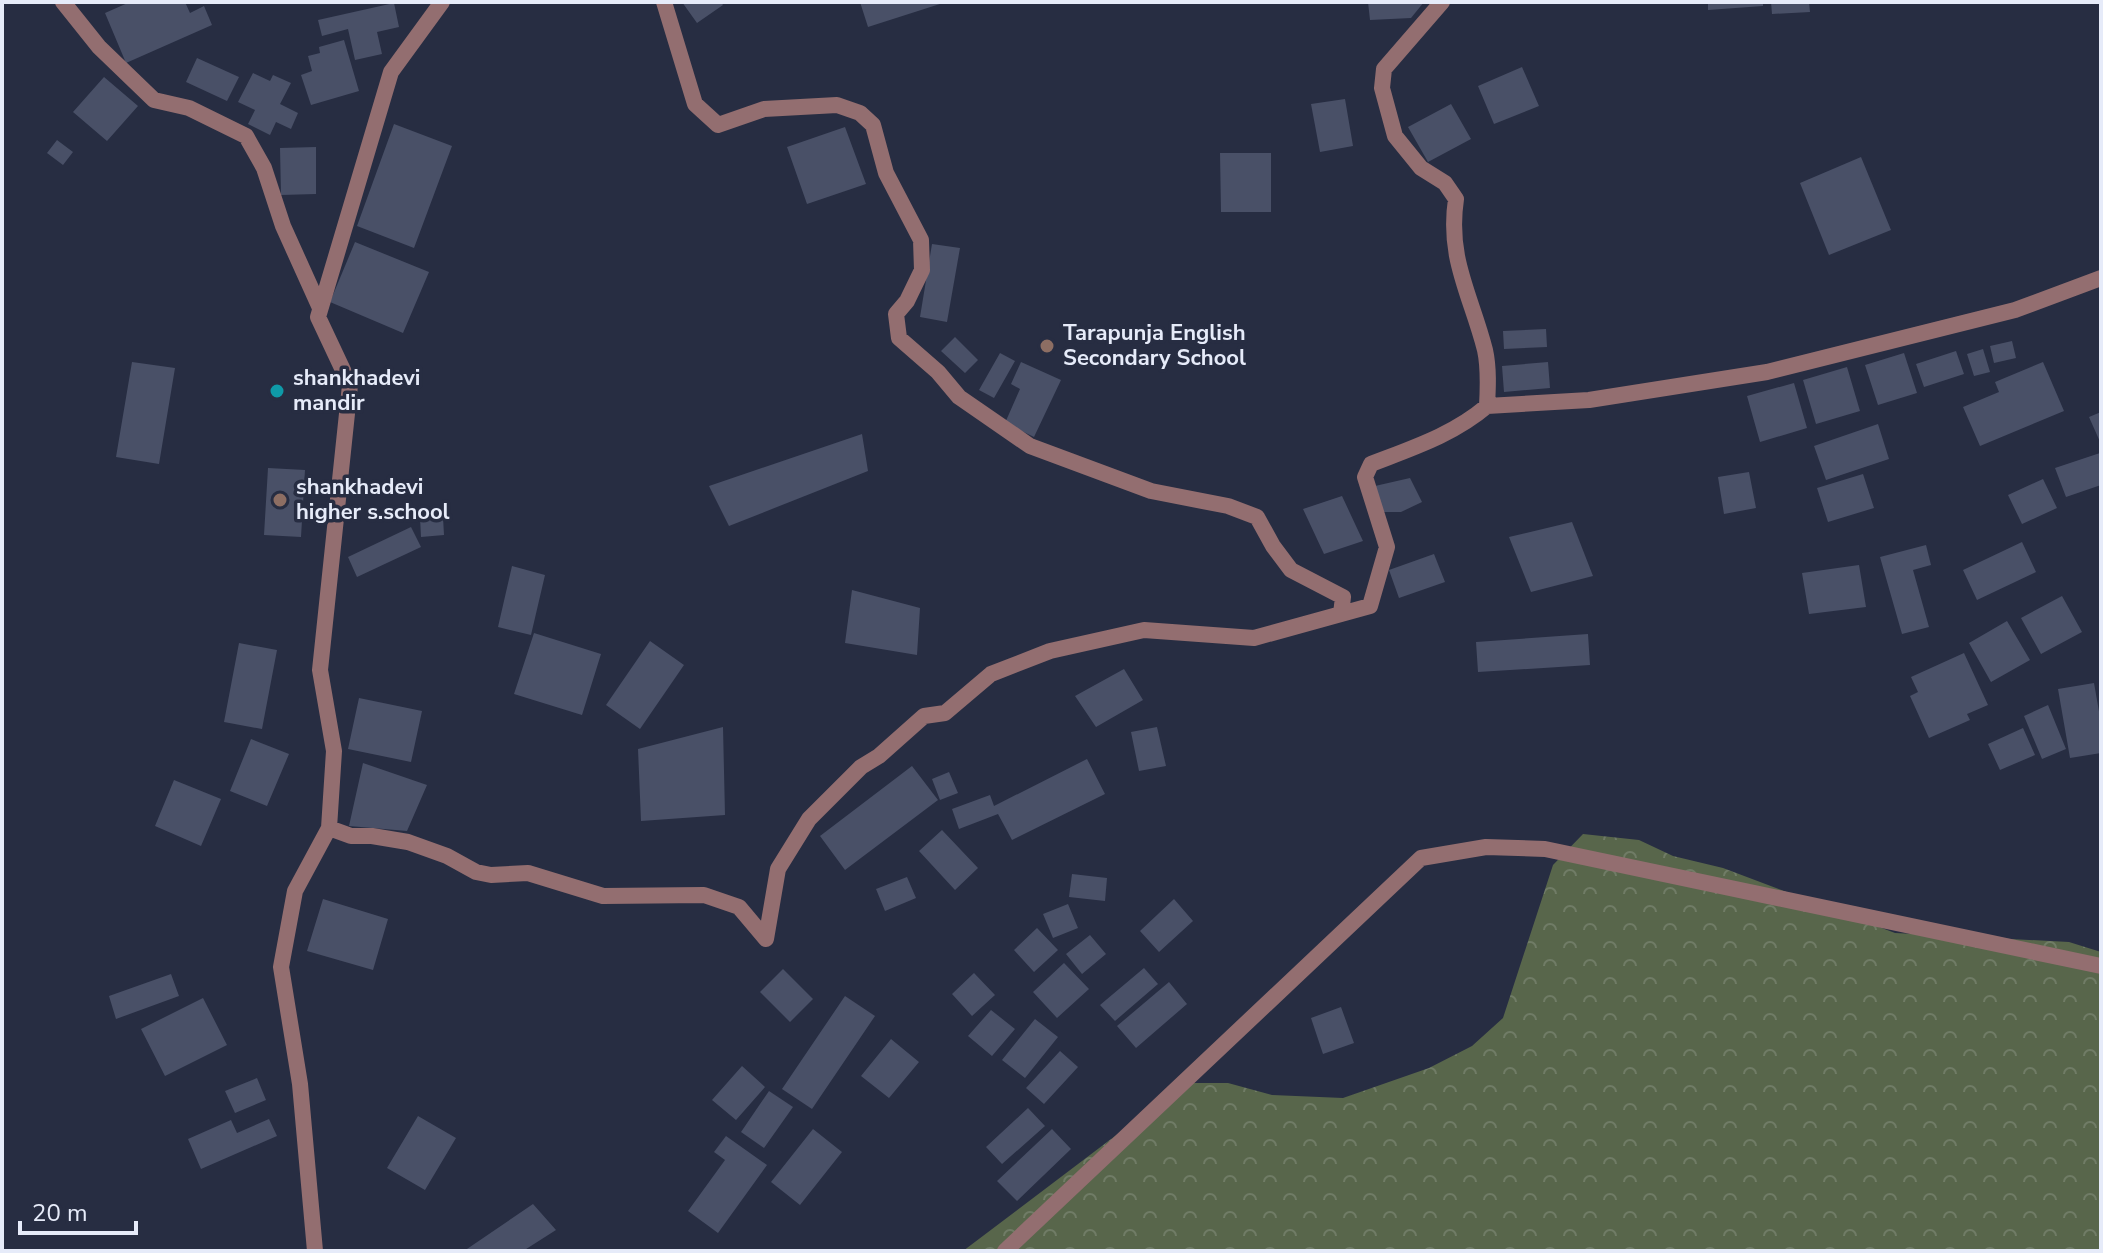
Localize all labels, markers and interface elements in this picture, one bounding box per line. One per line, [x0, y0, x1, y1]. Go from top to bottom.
place label: Tarapunja English Secondary School [1063, 318, 1246, 373]
marker: Tarapunja English Secondary School [1038, 337, 1056, 355]
place label: shankhadevi mandir [293, 363, 420, 418]
marker: shankhadevi mandir [268, 382, 286, 400]
place label: shankhadevi higher s.school [296, 472, 450, 527]
marker: shankhadevi higher s.school [271, 491, 289, 509]
scale bar [20, 1185, 136, 1235]
text: 20 m [32, 1197, 88, 1229]

